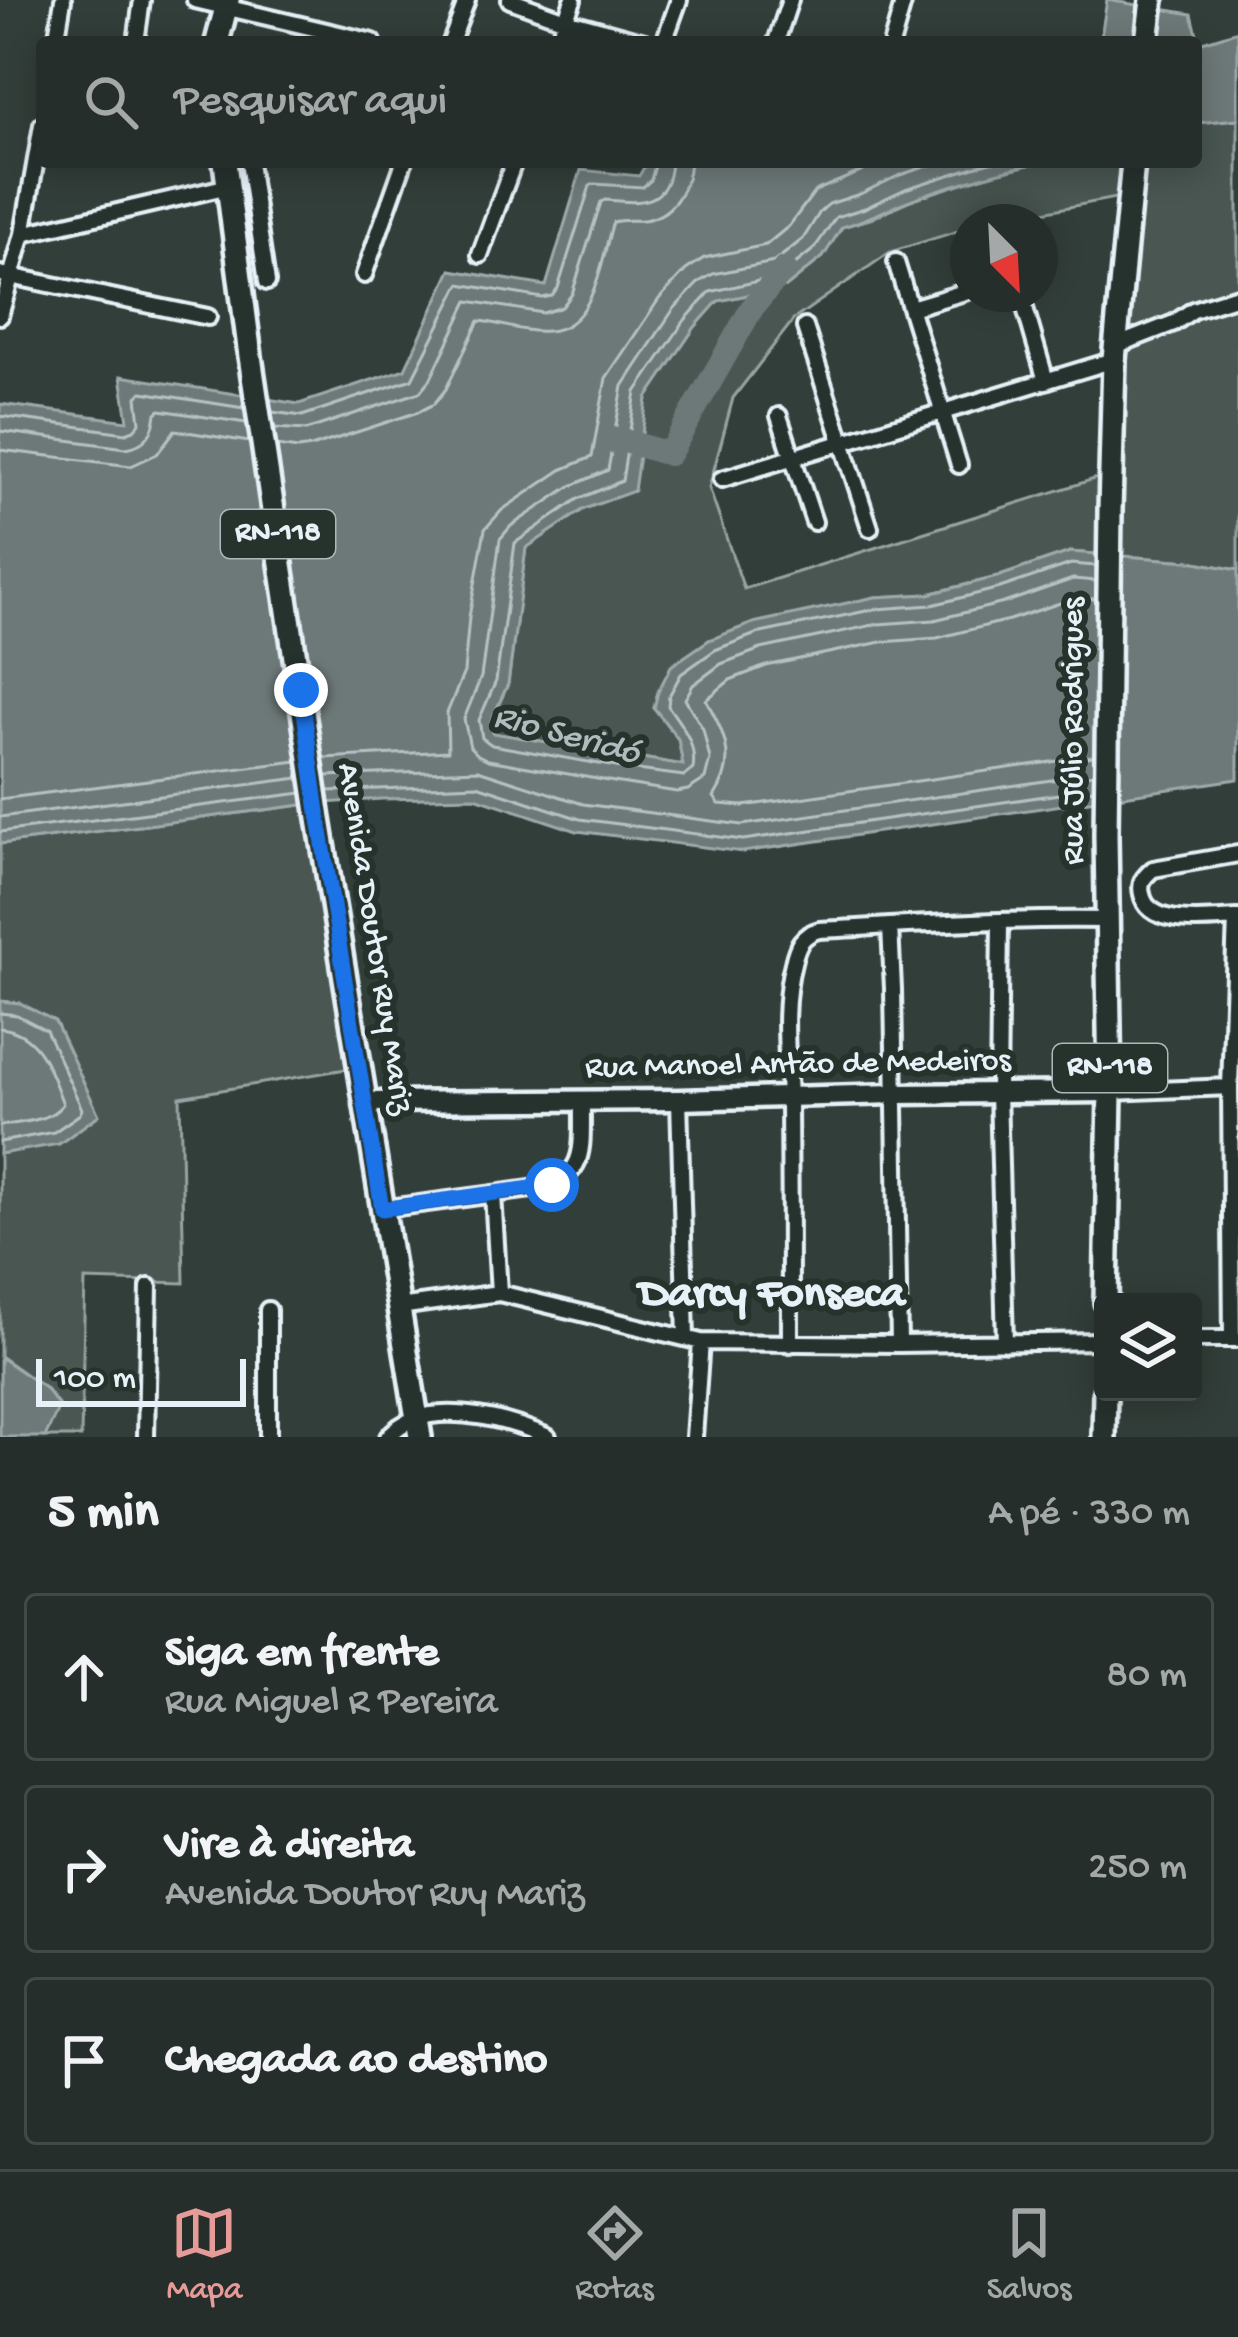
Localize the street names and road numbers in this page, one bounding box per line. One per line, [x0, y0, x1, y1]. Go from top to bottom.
road number: RN-118 [221, 510, 335, 558]
street label: Rua Júlio Rodrigues [1056, 597, 1094, 865]
street label: Avenida Doutor Ruy Mariz [326, 761, 420, 1119]
street label: Rua Manoel Antão de Medeiros [585, 1043, 1012, 1089]
road number: RN-118 [1053, 1044, 1167, 1092]

